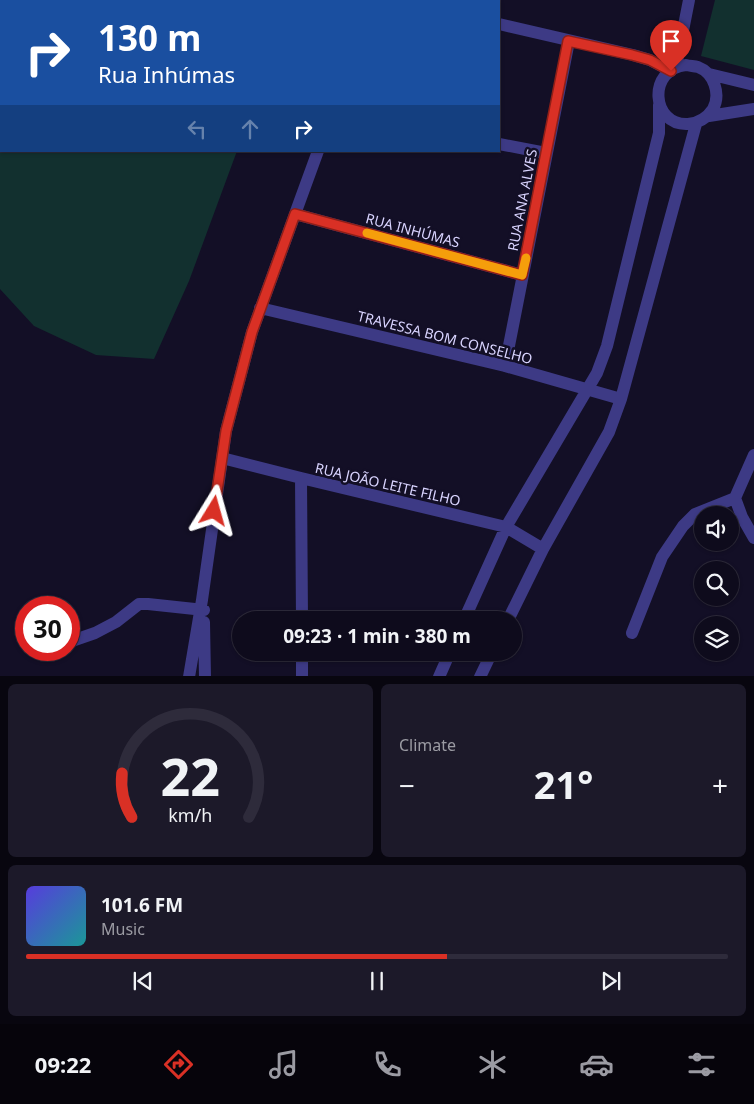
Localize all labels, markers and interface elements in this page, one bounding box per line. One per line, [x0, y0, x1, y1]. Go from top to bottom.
text: 130 m [98, 14, 201, 61]
icon: right [15, 20, 80, 85]
pin [650, 20, 692, 71]
icon: arrive [657, 27, 685, 55]
text: Rua Inhúmas [98, 59, 235, 89]
icon: left [183, 115, 211, 143]
icon: ahead [236, 115, 264, 143]
icon: right [289, 115, 317, 143]
street label: RUA ANA ALVES [503, 147, 541, 253]
street label: RUA INHÚMAS [364, 208, 462, 252]
street label: TRAVESSA BOM CONSELHO [356, 306, 535, 368]
street label: RUA JOÃO LEITE FILHO [313, 458, 463, 510]
position arrow [187, 484, 239, 536]
map controls [694, 506, 739, 661]
button: sound [694, 506, 739, 551]
button: search [694, 561, 739, 606]
speed limit sign: 30 [15, 596, 80, 661]
button: layers [694, 616, 739, 661]
text: 09:23 · 1 min · 380 m [283, 623, 471, 649]
text: Climate [399, 734, 456, 756]
text: 22 [161, 740, 220, 811]
text: 21° [534, 758, 593, 810]
text: − [399, 766, 415, 804]
text: + [712, 766, 728, 804]
text: km/h [169, 803, 212, 827]
text: 101.6 FM [101, 892, 183, 918]
text: Music [101, 918, 145, 940]
icon: previous [129, 967, 157, 995]
icon: pause [363, 967, 391, 995]
icon: next [597, 967, 625, 995]
icon: directions [161, 1047, 196, 1082]
icon: music [266, 1047, 301, 1082]
icon: phone [370, 1047, 405, 1082]
icon: climate [475, 1047, 510, 1082]
icon: car [579, 1047, 614, 1082]
icon: filters [684, 1047, 719, 1082]
text: 09:22 [35, 1049, 91, 1079]

